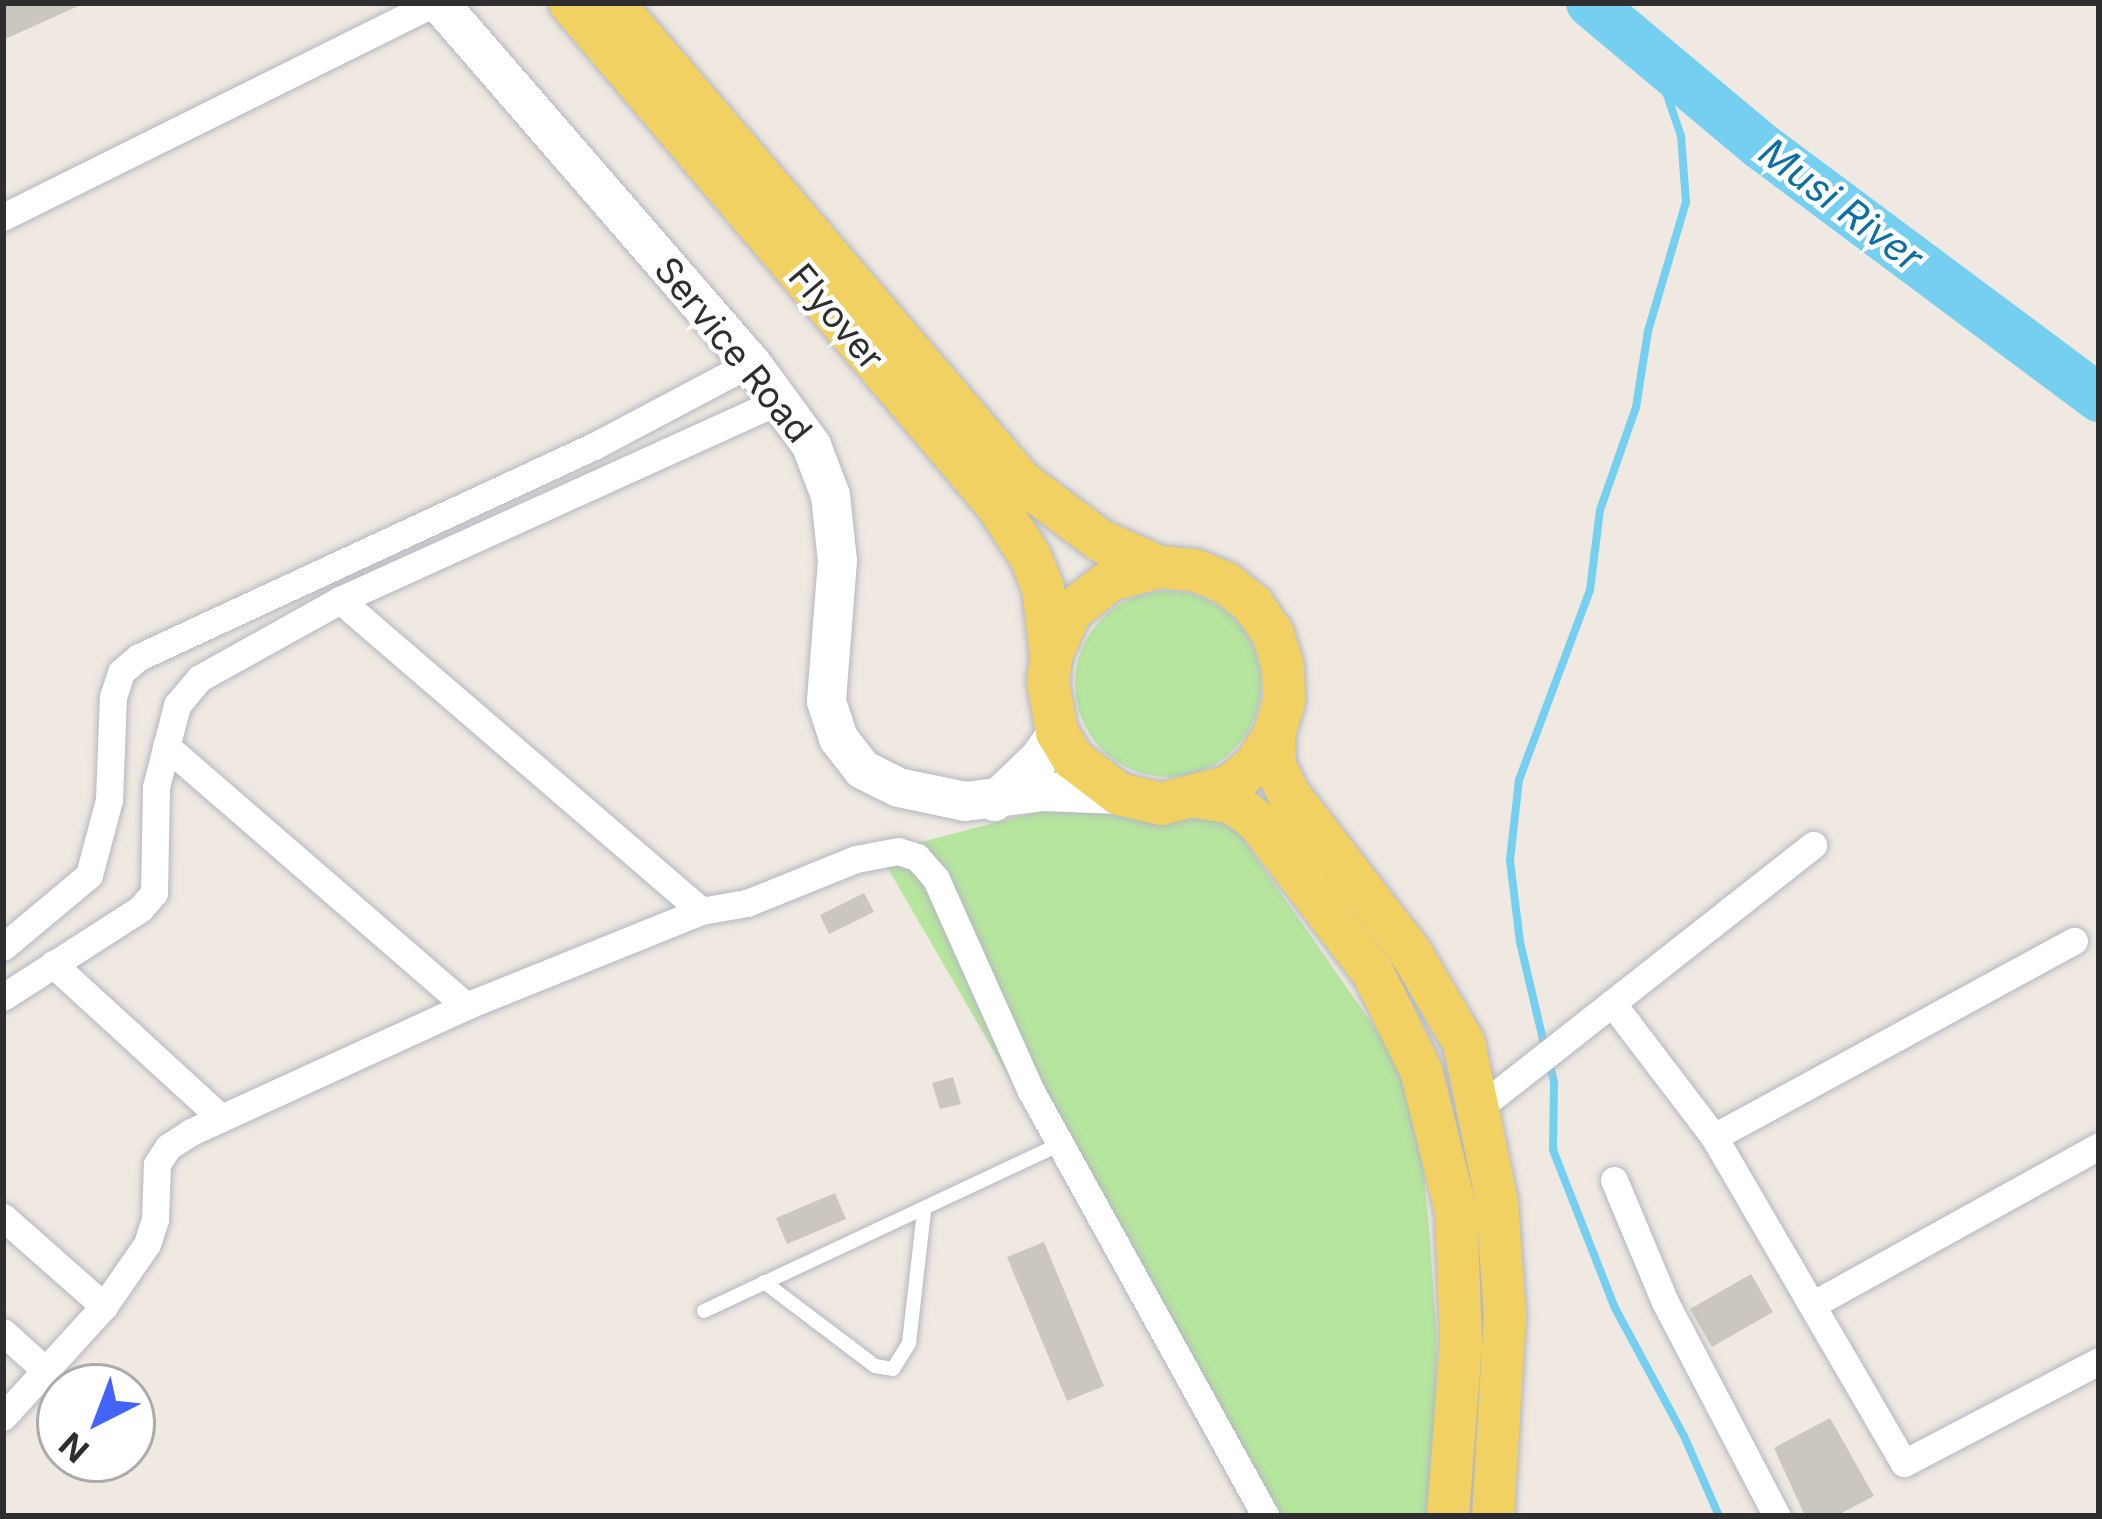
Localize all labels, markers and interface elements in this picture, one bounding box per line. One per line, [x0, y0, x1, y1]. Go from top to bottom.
water label: Musi River [1750, 128, 1932, 282]
street label: Service Road [645, 249, 821, 451]
street label: Flyover [779, 255, 893, 379]
north arrow [36, 1363, 156, 1483]
text: N [51, 1424, 97, 1471]

